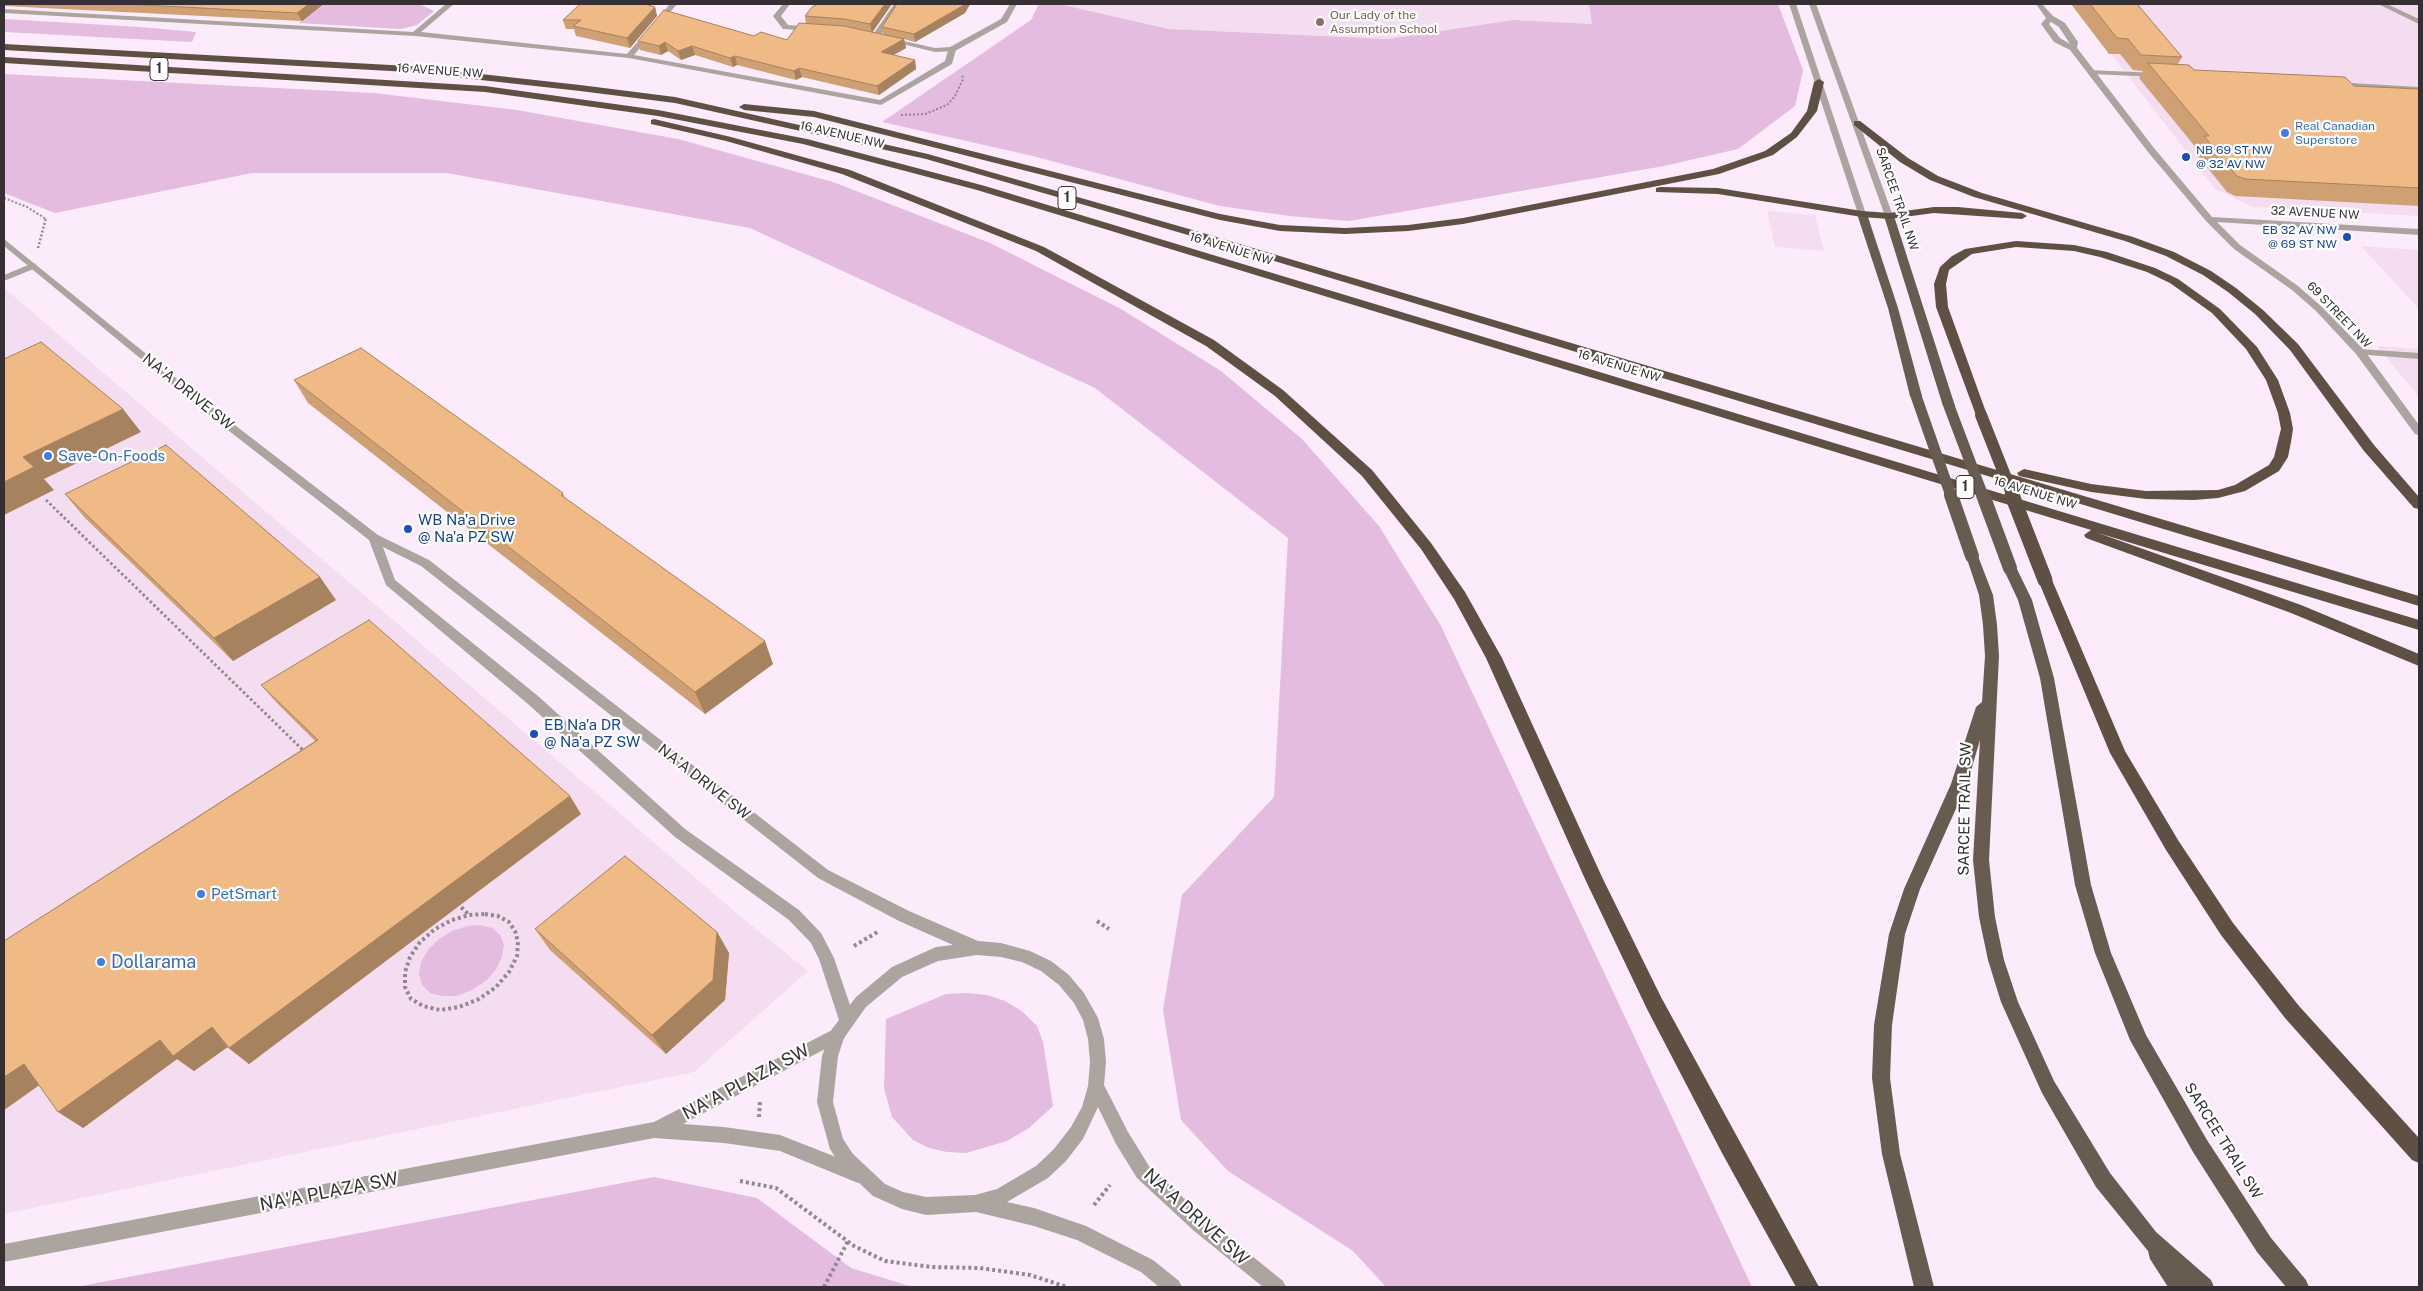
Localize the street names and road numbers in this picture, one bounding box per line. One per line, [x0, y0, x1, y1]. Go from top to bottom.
road number: 1 [150, 58, 168, 80]
street label: 16 AVENUE NW [396, 61, 484, 81]
street label: 16 AVENUE NW [798, 118, 886, 152]
street label: SARCEE TRAIL NW [1873, 146, 1921, 252]
road number: 1 [1058, 187, 1076, 210]
street label: 32 AVENUE NW [2270, 203, 2360, 223]
street label: 16 AVENUE NW [1188, 230, 1274, 268]
street label: 69 STREET NW [2304, 279, 2374, 351]
street label: 16 AVENUE NW [1576, 347, 1662, 385]
street label: NA'A DRIVE SW [139, 350, 237, 434]
street label: 16 AVENUE NW [1992, 474, 2078, 512]
road number: 1 [1956, 476, 1974, 498]
street label: NA'A DRIVE SW [654, 740, 754, 824]
street label: SARCEE TRAIL SW [1955, 742, 1975, 876]
street label: NA'A PLAZA SW [679, 1039, 813, 1125]
street label: SARCEE TRAIL SW [2180, 1080, 2266, 1202]
street label: NA'A DRIVE SW [1139, 1164, 1253, 1270]
street label: NA'A PLAZA SW [258, 1168, 400, 1216]

